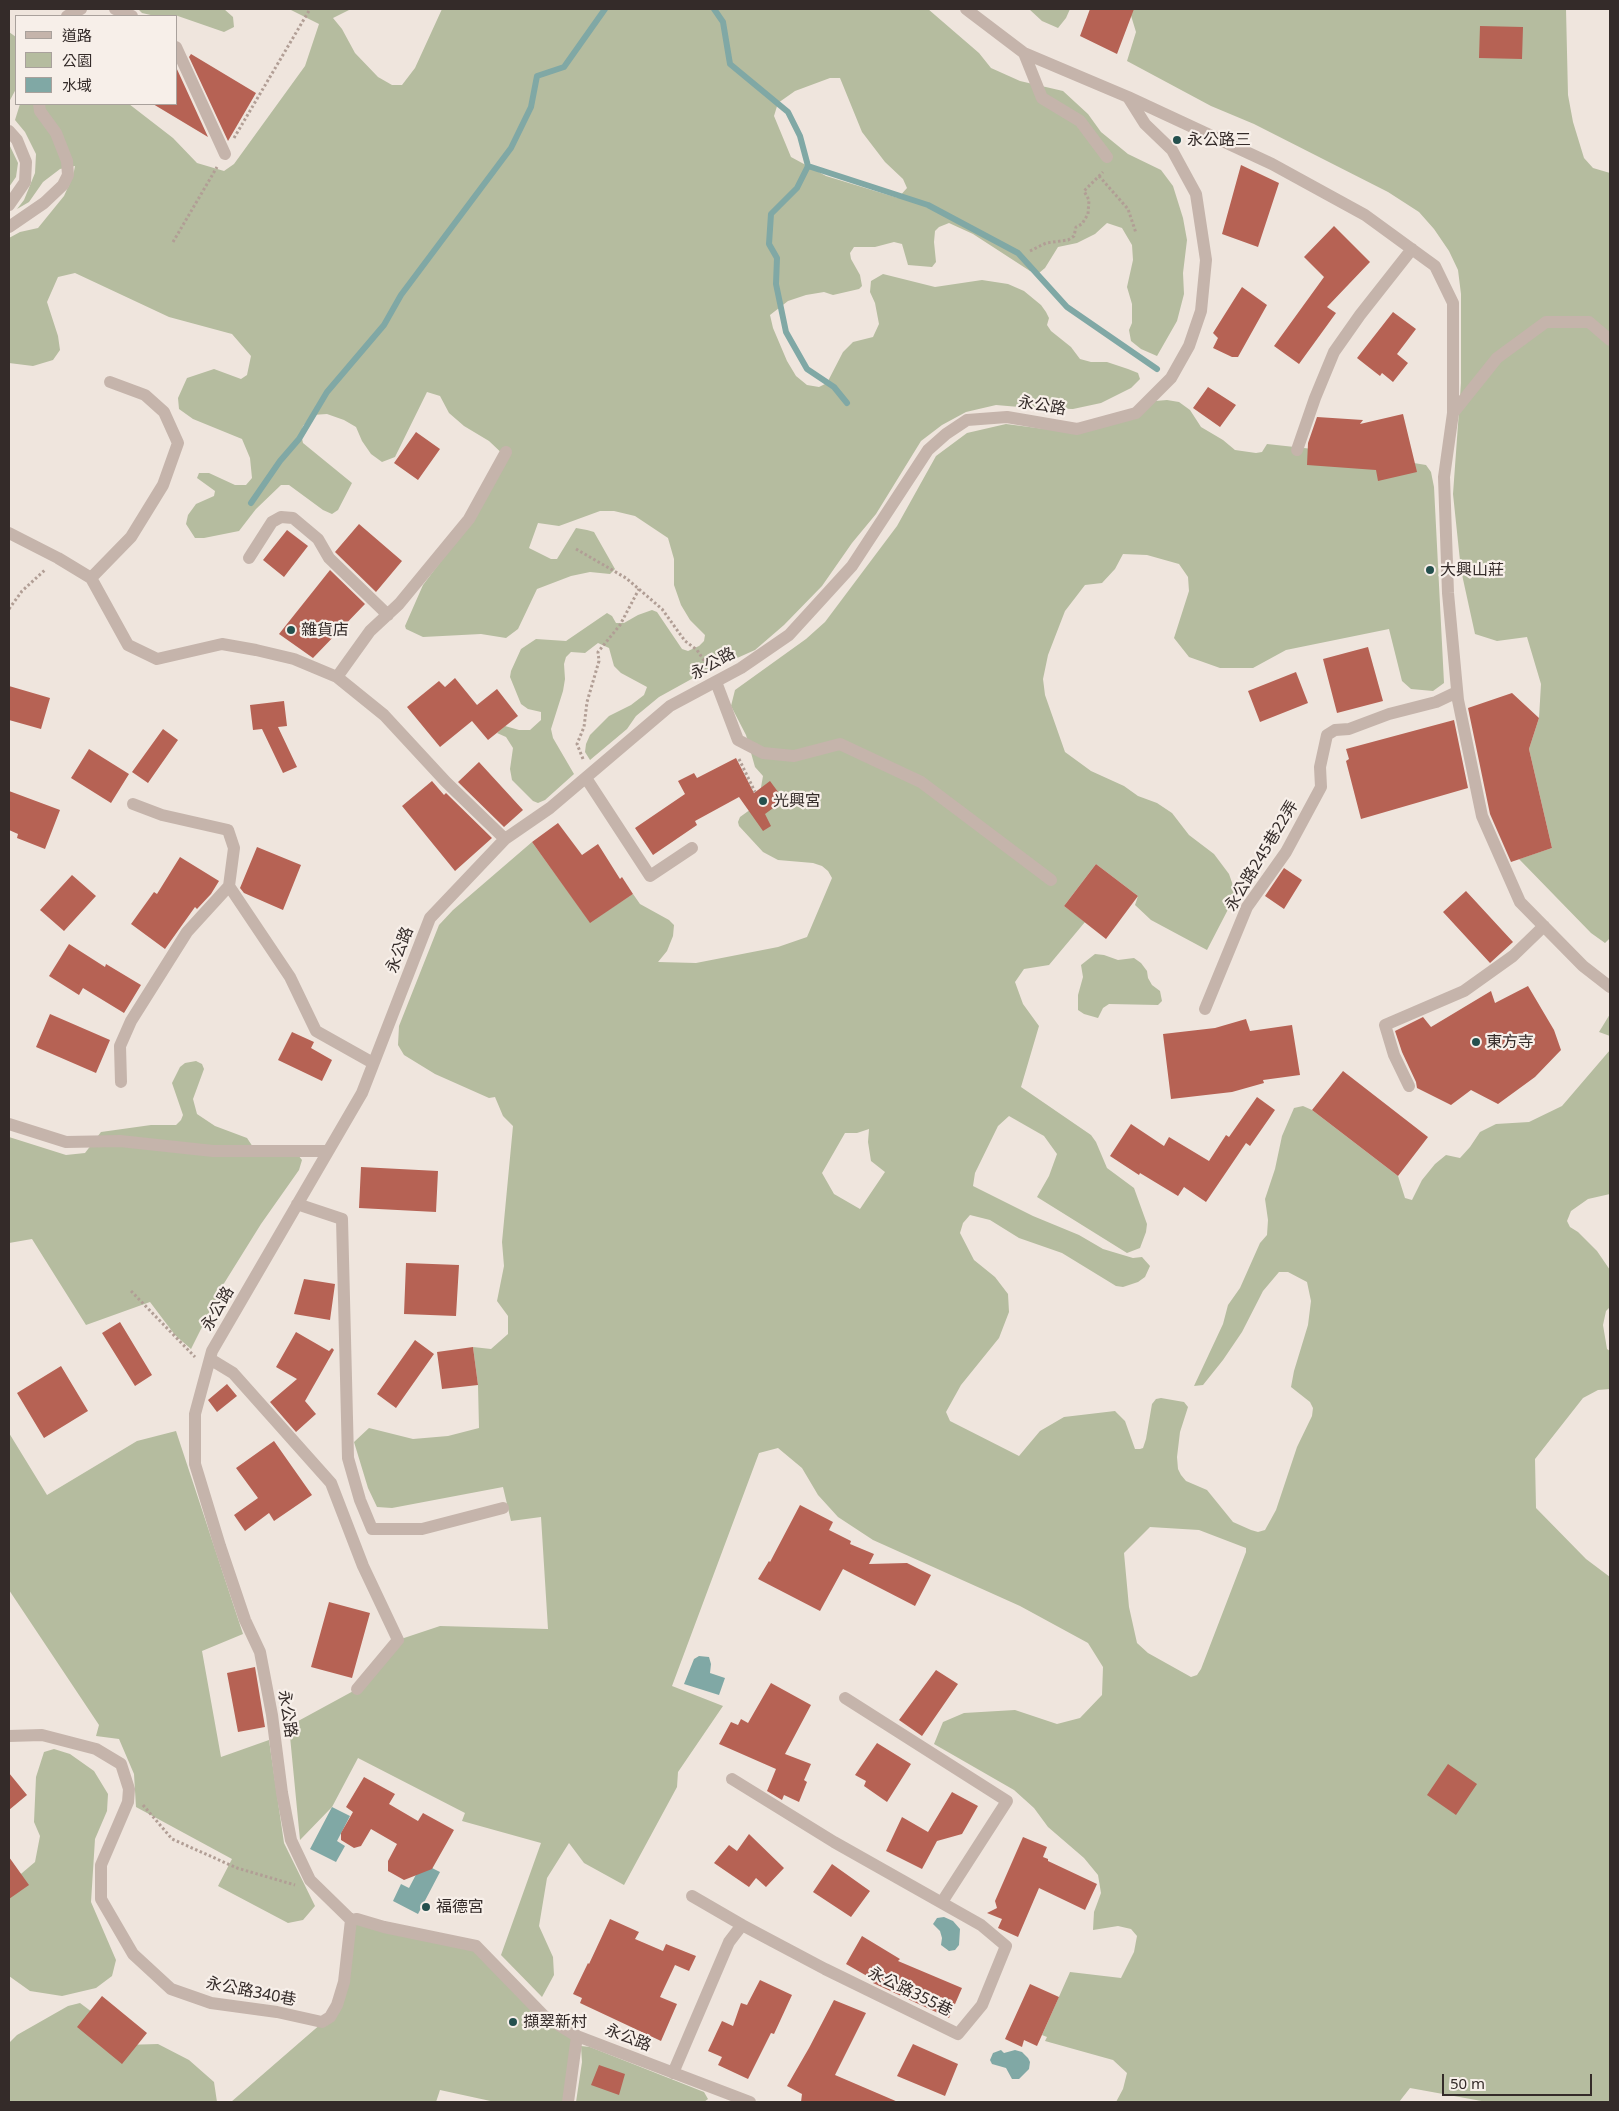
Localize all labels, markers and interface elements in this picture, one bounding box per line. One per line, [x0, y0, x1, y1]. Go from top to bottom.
legend [15, 15, 178, 105]
text: 道路 [62, 25, 92, 45]
text: 公園 [62, 50, 92, 70]
text: 水域 [62, 75, 92, 95]
place label: 永公路三 [1187, 130, 1251, 150]
marker: 永公路三 [1171, 134, 1183, 146]
street label: 永公路 [1017, 393, 1067, 419]
place label: 大興山莊 [1440, 560, 1504, 580]
marker: 大興山莊 [1424, 564, 1436, 576]
place label: 雜貨店 [301, 620, 349, 640]
marker: 雜貨店 [285, 624, 297, 636]
street label: 永公路 [687, 644, 739, 684]
place label: 光興宮 [773, 791, 821, 811]
marker: 光興宮 [757, 795, 769, 807]
street label: 永公路245巷22弄 [1221, 797, 1303, 915]
street label: 永公路 [382, 924, 418, 976]
place label: 東方寺 [1486, 1032, 1534, 1052]
marker: 東方寺 [1470, 1036, 1482, 1048]
street label: 永公路 [198, 1283, 238, 1335]
street label: 永公路 [274, 1689, 300, 1739]
place label: 福德宮 [436, 1897, 484, 1917]
marker: 福德宮 [420, 1901, 432, 1913]
street label: 永公路355巷 [865, 1963, 955, 2021]
street label: 永公路340巷 [204, 1974, 298, 2010]
place label: 擷翠新村 [523, 2012, 587, 2032]
marker: 擷翠新村 [507, 2016, 519, 2028]
street label: 永公路 [602, 2020, 654, 2056]
scale bar [1444, 2064, 1594, 2096]
text: 50 m [1450, 2073, 1485, 2093]

